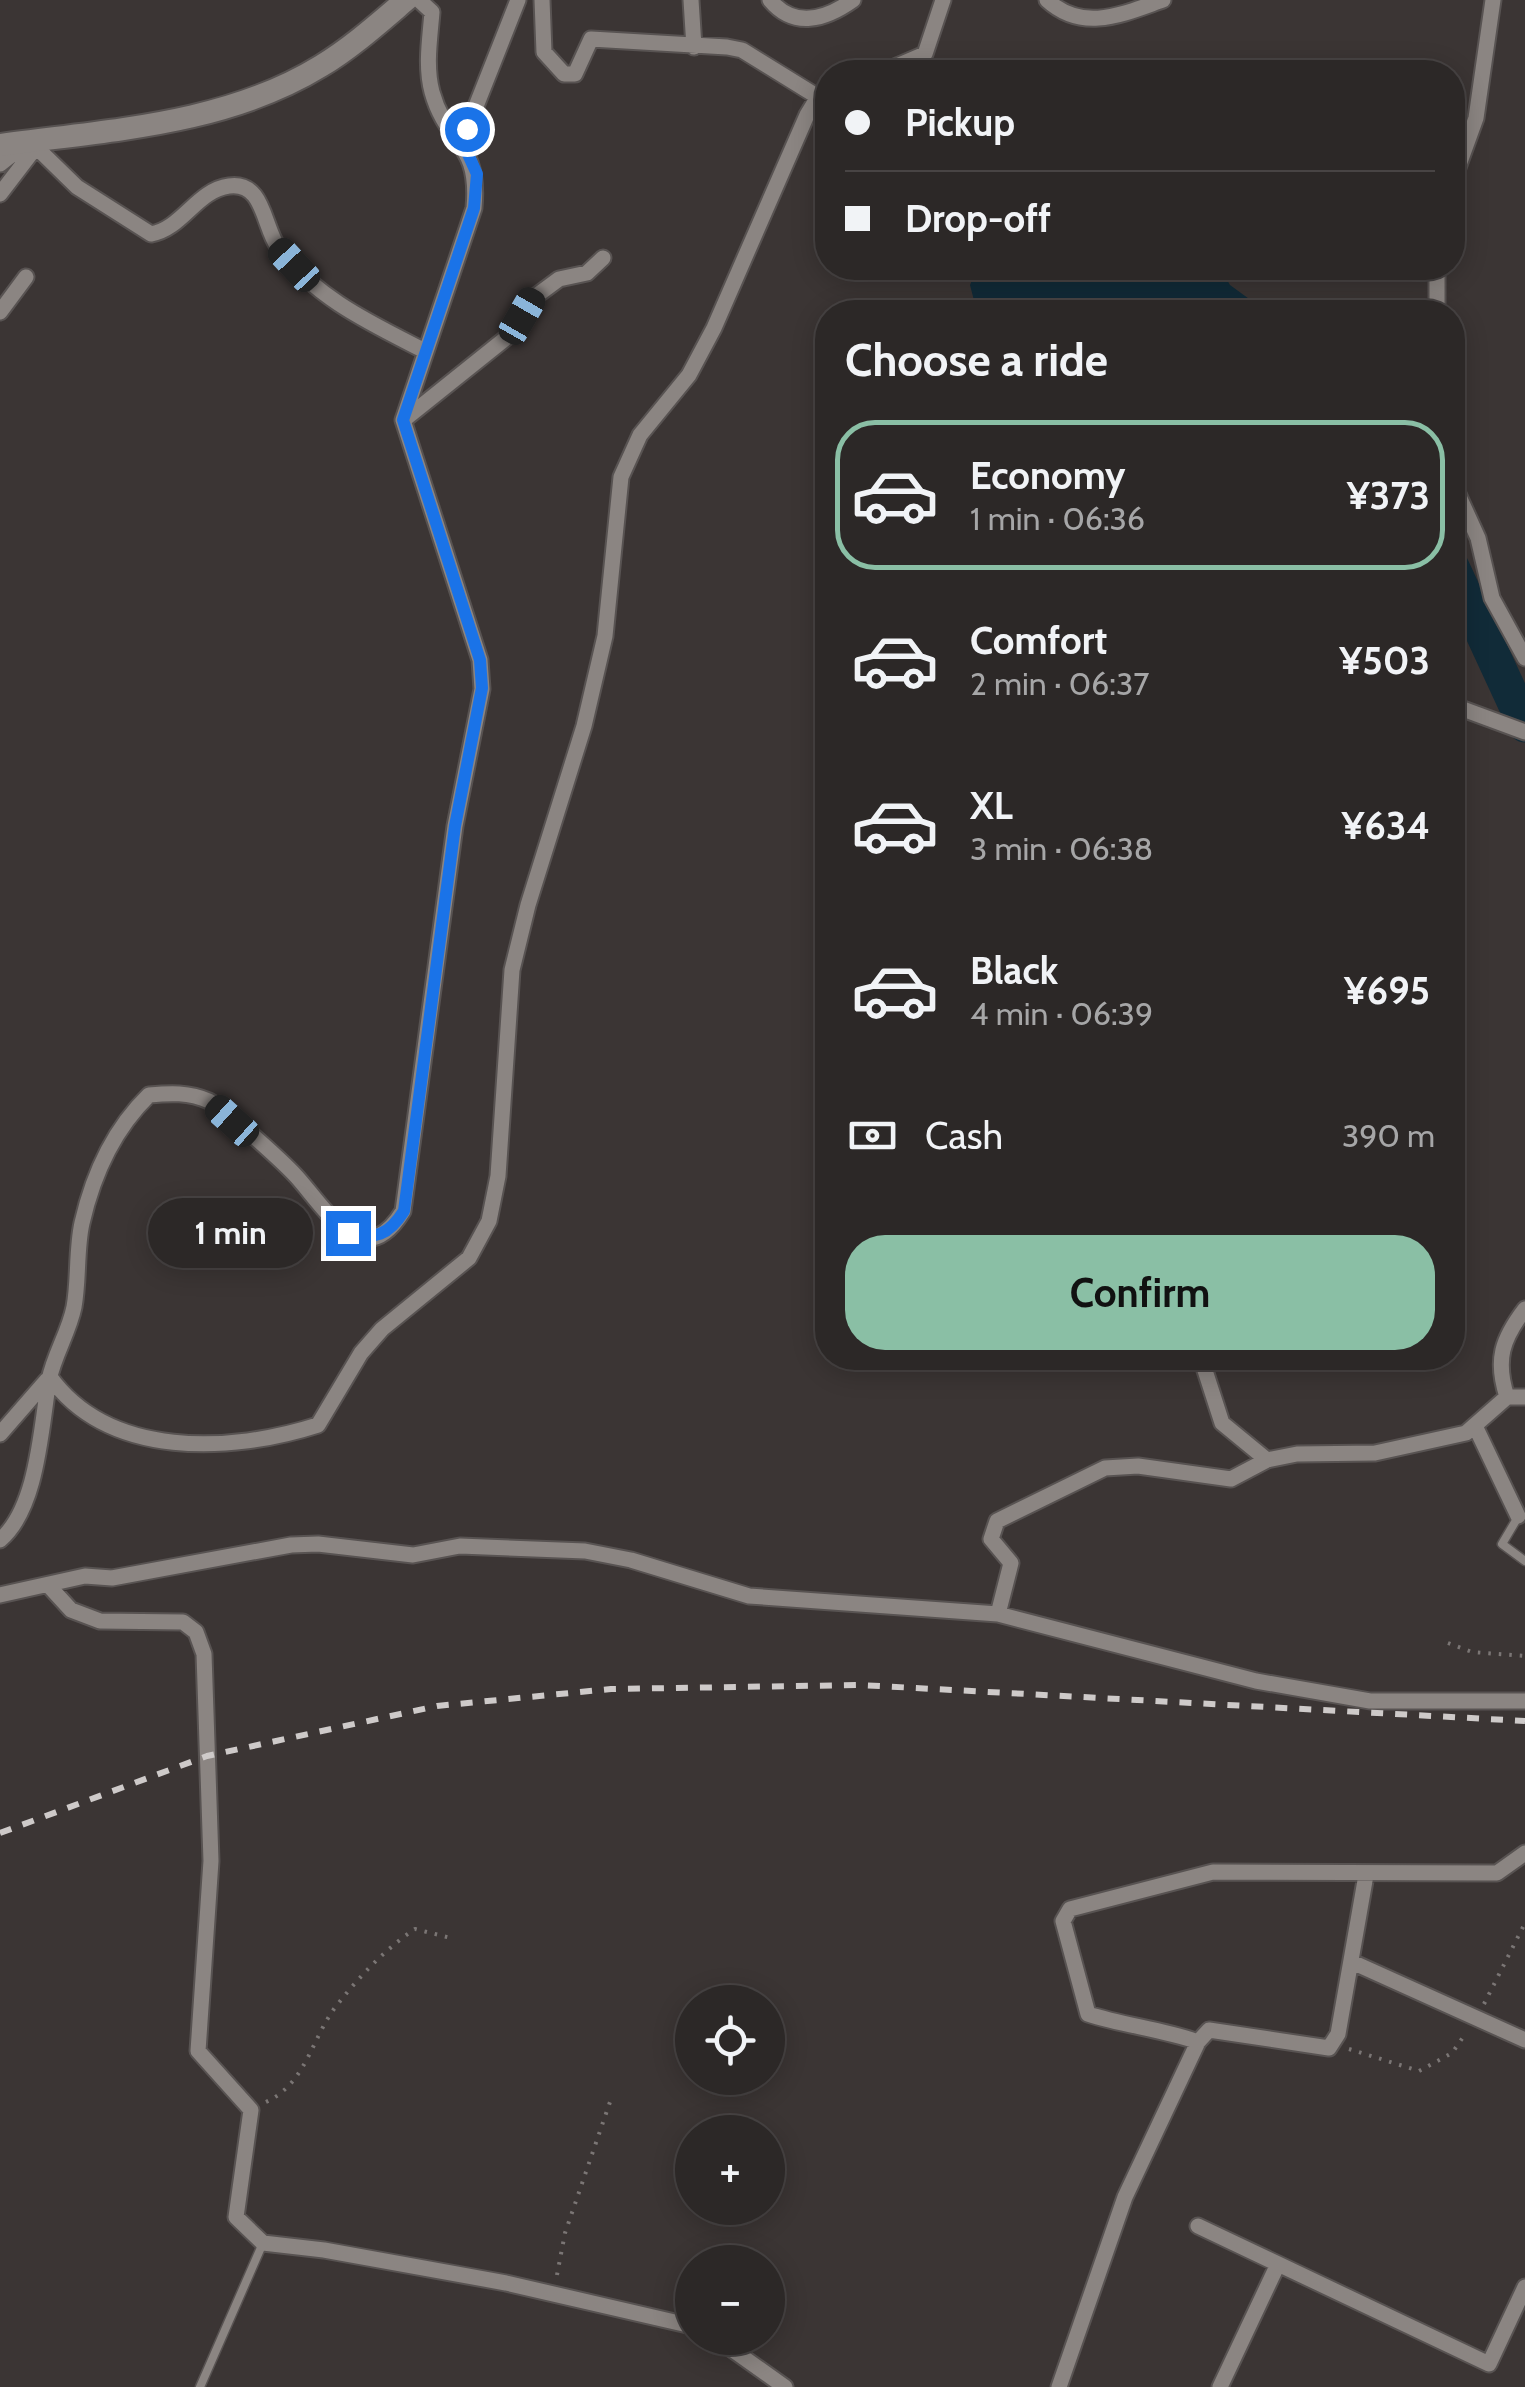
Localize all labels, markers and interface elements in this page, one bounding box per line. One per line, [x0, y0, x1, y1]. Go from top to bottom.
text: Pickup [905, 99, 1015, 146]
route start [445, 107, 490, 152]
text: Drop-off [905, 195, 1051, 242]
car [263, 233, 325, 297]
car [494, 283, 550, 349]
text: Choose a ride [845, 333, 1108, 387]
icon: car [850, 450, 940, 540]
text: Economy [970, 452, 1125, 499]
text: ¥373 [1347, 472, 1430, 519]
text: 1 min · 06:36 [970, 499, 1145, 538]
icon: car [850, 615, 940, 705]
text: Comfort [970, 617, 1107, 664]
text: ¥503 [1339, 637, 1430, 684]
text: 2 min · 06:37 [970, 664, 1149, 703]
icon: car [850, 780, 940, 870]
text: XL [970, 782, 1013, 829]
text: ¥634 [1342, 802, 1430, 849]
text: 3 min · 06:38 [970, 829, 1153, 868]
icon: car [850, 945, 940, 1035]
text: Black [970, 947, 1058, 994]
text: ¥695 [1344, 967, 1430, 1014]
text: 4 min · 06:39 [970, 994, 1153, 1033]
car [200, 1090, 264, 1152]
icon: cash [845, 1108, 900, 1163]
text: Cash [925, 1112, 1003, 1159]
text: 390 m [1342, 1116, 1435, 1155]
callout: 1 min [148, 1198, 313, 1268]
route end [326, 1211, 371, 1256]
text: 1 min [194, 1213, 267, 1252]
button: Confirm [845, 1235, 1435, 1350]
map controls [675, 1985, 785, 2355]
button: locate [675, 1985, 785, 2095]
button: + [675, 2115, 785, 2225]
button: − [675, 2245, 785, 2355]

